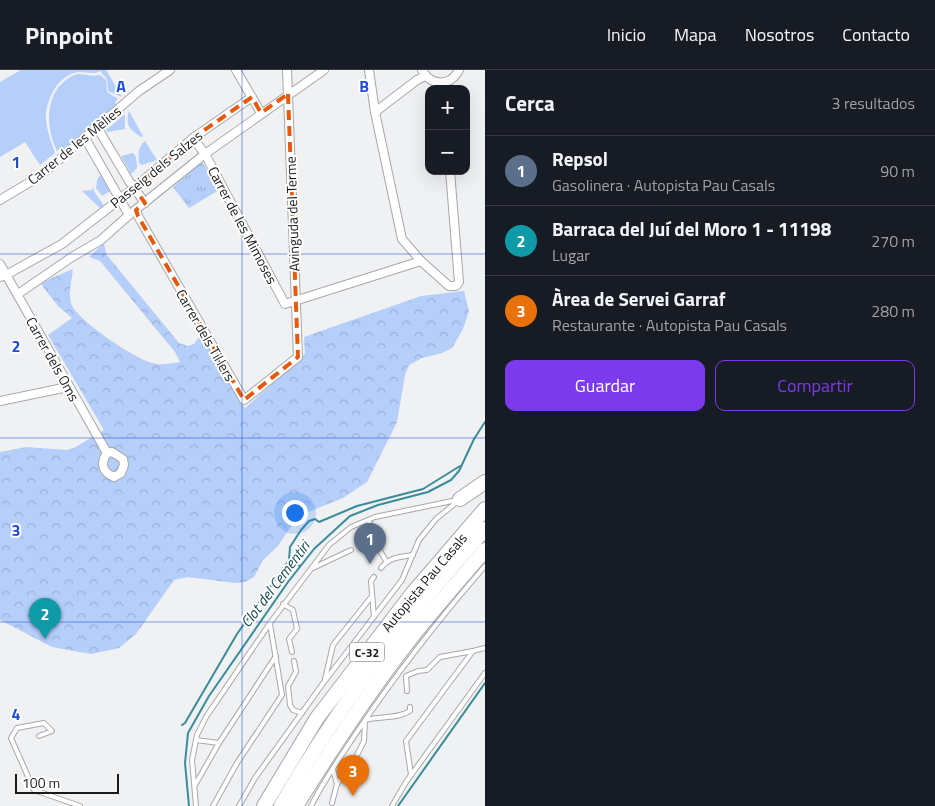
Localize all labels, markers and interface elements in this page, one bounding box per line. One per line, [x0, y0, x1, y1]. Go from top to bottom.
text: Pinpoint [25, 17, 113, 53]
text: Inicio [607, 21, 646, 48]
text: Mapa [674, 21, 717, 48]
text: Nosotros [745, 21, 814, 48]
text: Contacto [842, 21, 910, 48]
text: A [116, 74, 126, 98]
text: B [359, 74, 369, 98]
map controls [425, 85, 470, 175]
button: + [425, 85, 470, 130]
text: Cerca [505, 87, 555, 119]
text: 3 resultados [831, 91, 915, 115]
street label: Carrer de les Mèlies [23, 101, 125, 189]
street label: Passeig dels Salzes [105, 125, 207, 213]
button: − [425, 130, 470, 175]
text: Repsol [552, 144, 608, 173]
text: 1 [12, 150, 20, 174]
street label: Avinguda del Terme [279, 156, 305, 272]
text: 1 [517, 159, 525, 183]
text: 90 m [880, 159, 915, 183]
street label: Carrer de les Mimoses [203, 162, 283, 288]
text: Gasolinera · Autopista Pau Casals [552, 173, 775, 197]
text: Barraca del Juí del Moro 1 - 11198 [552, 214, 831, 243]
text: 2 [517, 229, 525, 253]
text: 270 m [871, 229, 915, 253]
text: Lugar [552, 243, 590, 267]
text: Àrea de Servei Garraf [552, 284, 726, 313]
street label: Carrer dels Til·lers [171, 285, 241, 385]
text: 3 [517, 299, 525, 323]
text: 280 m [871, 299, 915, 323]
street label: Carrer dels Oms [21, 313, 85, 405]
text: Restaurante · Autopista Pau Casals [552, 313, 787, 337]
text: 2 [12, 334, 20, 358]
button: Guardar [505, 360, 705, 411]
button: Compartir [715, 360, 915, 411]
your location [282, 500, 308, 526]
text: 3 [12, 518, 20, 542]
pin: 1 [354, 523, 386, 564]
street label: Autopista Pau Casals [376, 528, 472, 636]
water label: Clot del Cementiri [235, 534, 316, 632]
pin: 2 [29, 598, 61, 639]
road number: C-32 [350, 642, 384, 662]
text: 4 [12, 702, 21, 726]
pin: 3 [337, 755, 369, 796]
scale bar [15, 771, 119, 794]
text: 100 m [22, 772, 60, 793]

